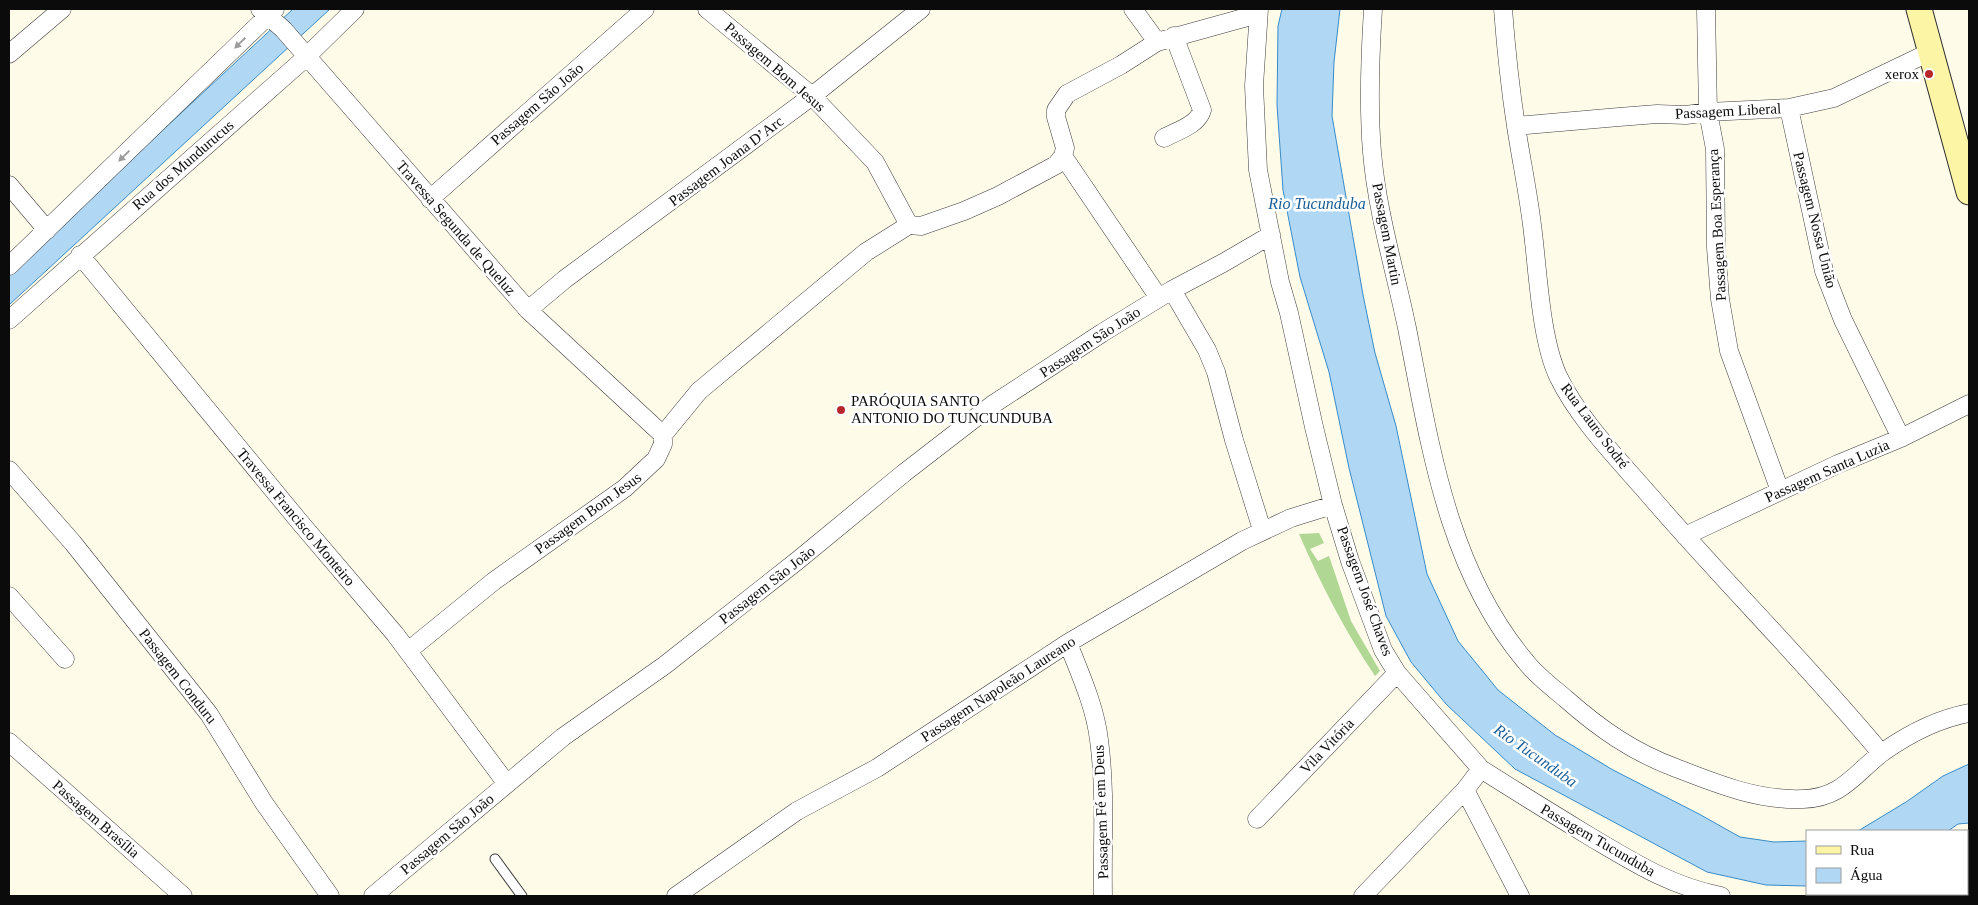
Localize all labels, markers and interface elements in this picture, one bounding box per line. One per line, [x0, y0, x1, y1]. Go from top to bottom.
street label: Passagem Bom Jesus [722, 19, 828, 115]
one-way arrow [235, 37, 247, 49]
street label: Passagem São João [488, 60, 586, 148]
place label: xerox [1885, 66, 1919, 82]
marker: xerox [1923, 68, 1935, 80]
street label: Passagem Liberal [1675, 100, 1781, 122]
street label: Passagem Joana D’Arc [666, 113, 787, 209]
street label: Rua dos Mundurucus [129, 117, 237, 213]
street label: Passagem Boa Esperança [1705, 148, 1729, 302]
one-way arrow [118, 150, 130, 162]
street label: Passagem Nossa União [1790, 150, 1840, 290]
street label: Travessa Segunda de Queluz [393, 157, 519, 299]
street label: Passagem Martin [1369, 182, 1405, 287]
water label: Rio Tucunduba [1267, 195, 1366, 212]
street label: Passagem São João [1037, 304, 1143, 380]
street label: Rua Lauro Sodré [1558, 380, 1632, 472]
place label: PARÓQUIA SANTO ANTONIO DO TUNCUNDUBA [851, 393, 1053, 426]
marker: PARÓQUIA SANTO ANTONIO DO TUNCUNDUBA [835, 404, 847, 416]
street label: Passagem Santa Luzia [1762, 436, 1892, 506]
street label: Travessa Francisco Monteiro [234, 445, 358, 589]
street label: Passagem Bom Jesus [532, 469, 644, 557]
street label: Passagem José Chaves [1334, 524, 1396, 658]
street label: Passagem São João [716, 543, 818, 627]
street label: Passagem Conduru [136, 626, 220, 727]
street label: Passagem Napoleão Laureano [918, 633, 1078, 745]
street label: Vila Vitória [1297, 715, 1357, 777]
water label: Rio Tucunduba [1490, 720, 1580, 790]
street label: Passagem Fé em Deus [1091, 744, 1111, 880]
street label: Passagem Brasília [49, 777, 143, 861]
street label: Passagem São João [397, 790, 497, 878]
street label: Passagem Tucunduba [1538, 801, 1658, 879]
legend [1806, 830, 1968, 895]
text: Rua [1850, 842, 1875, 858]
text: Água [1850, 867, 1883, 883]

